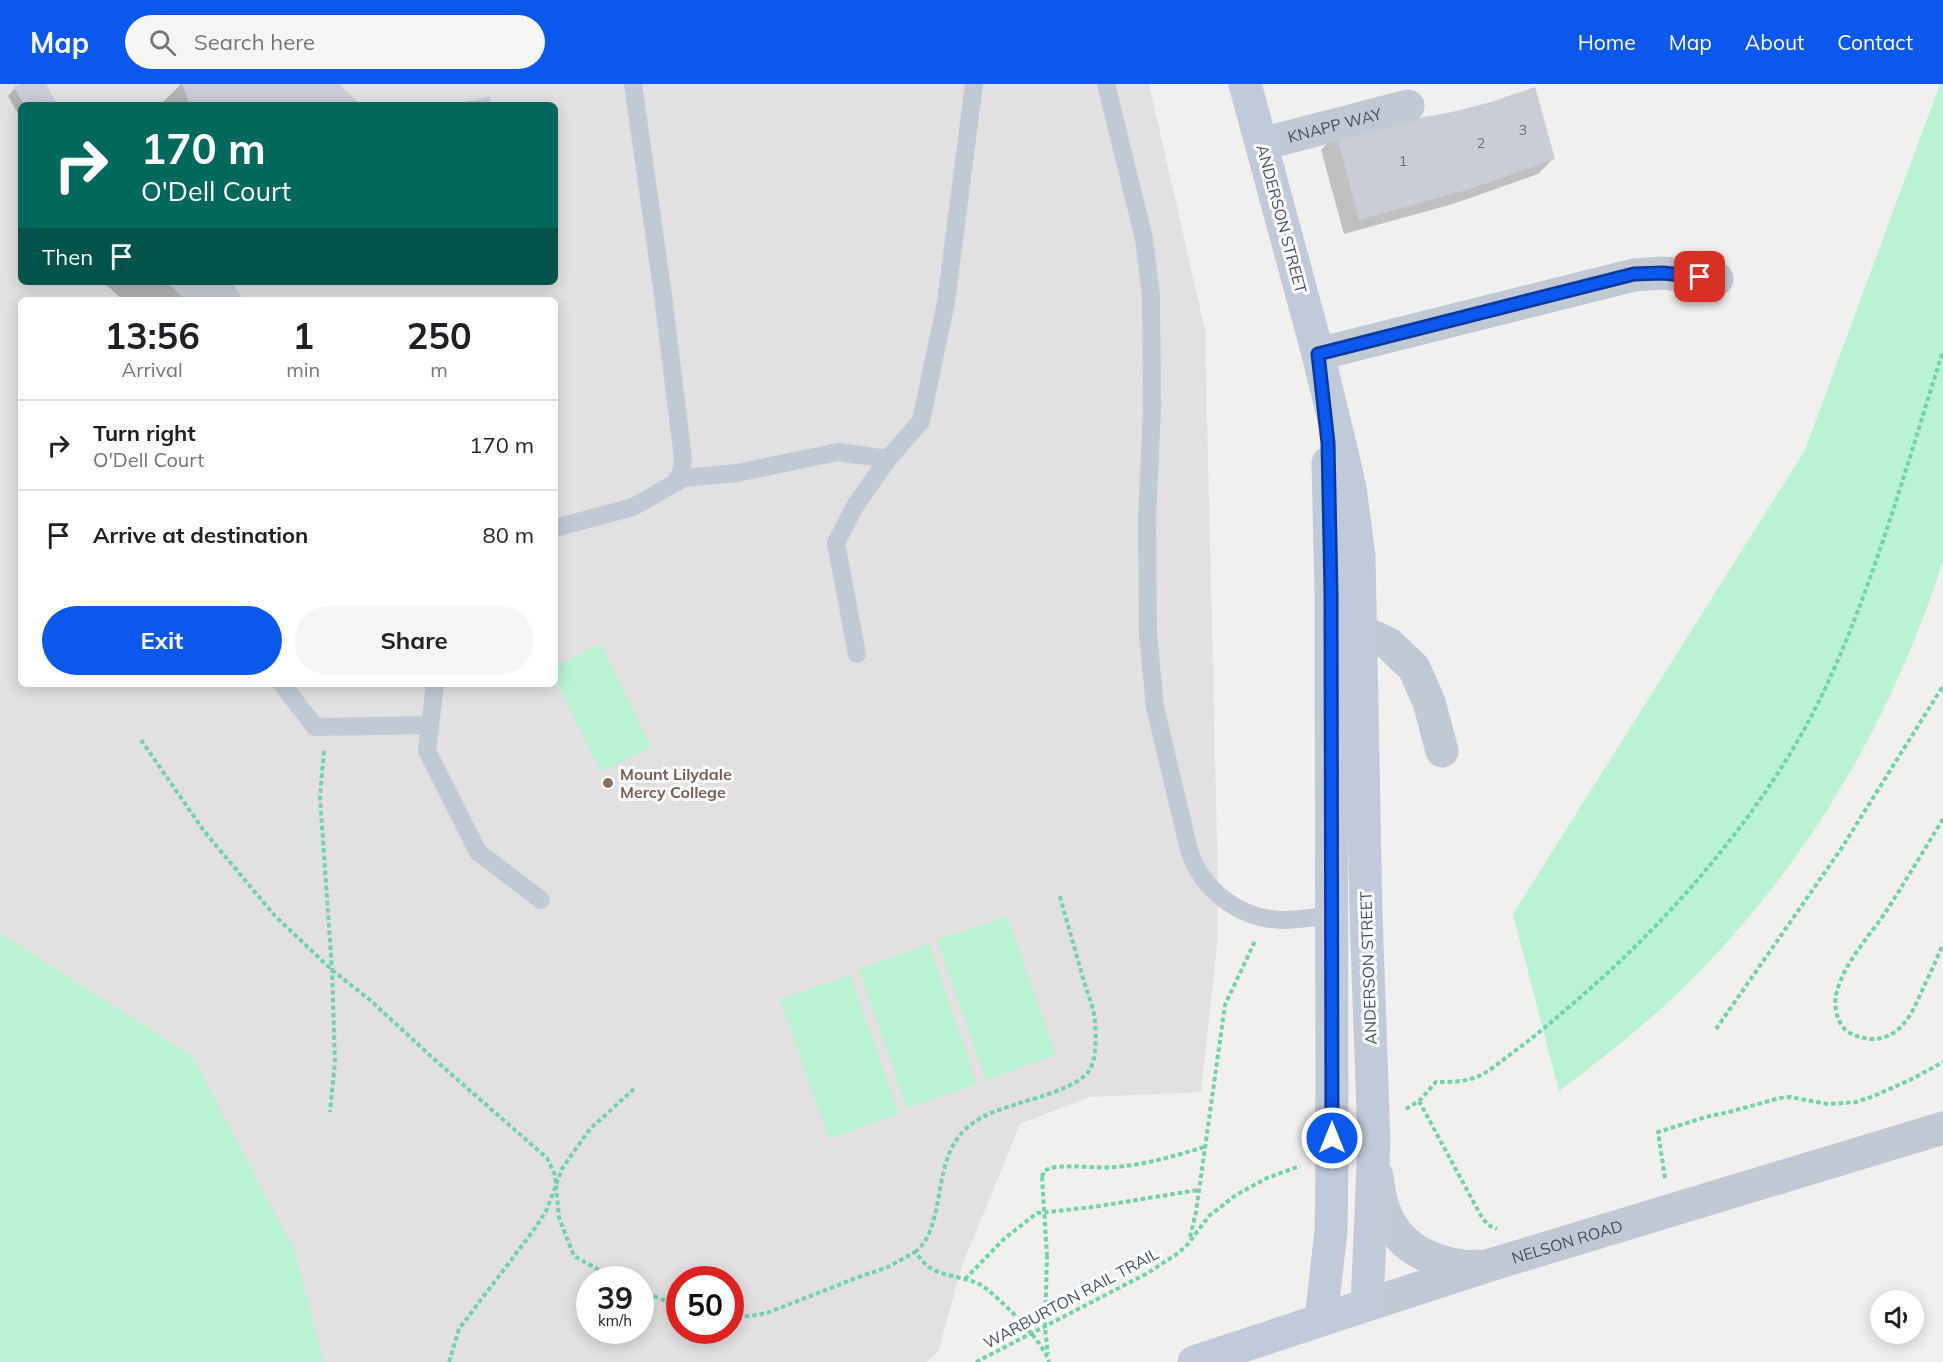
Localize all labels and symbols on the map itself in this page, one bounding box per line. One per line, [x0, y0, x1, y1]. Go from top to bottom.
street label: KNAPP WAY [1285, 103, 1384, 147]
house number: 3 [1519, 121, 1527, 139]
house number: 2 [1477, 134, 1485, 152]
street label: ANDERSON STREET [1252, 142, 1312, 296]
house number: 1 [1399, 152, 1407, 170]
pin [1674, 251, 1725, 302]
place label: Mount Lilydale Mercy College [620, 764, 732, 802]
marker: Mount Lilydale Mercy College [601, 776, 615, 790]
street label: ANDERSON STREET [1355, 891, 1381, 1045]
position arrow [1300, 1106, 1364, 1170]
street label: NELSON ROAD [1509, 1215, 1625, 1268]
street label: WARBURTON RAIL TRAIL [980, 1243, 1162, 1353]
speed limit sign: 50 [666, 1266, 744, 1344]

